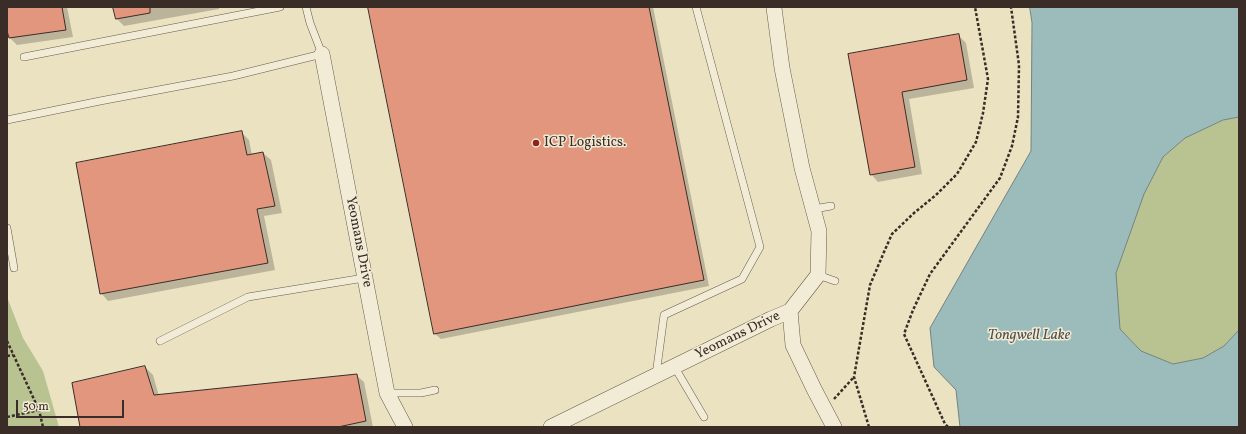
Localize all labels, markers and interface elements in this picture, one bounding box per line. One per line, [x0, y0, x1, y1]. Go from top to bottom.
place label: ICP Logistics. [544, 135, 626, 151]
marker: ICP Logistics. [531, 138, 541, 148]
street label: Yeomans Drive [341, 195, 375, 289]
street label: Yeomans Drive [693, 308, 783, 364]
water label: Tongwell Lake [988, 327, 1070, 345]
scale bar [18, 392, 126, 418]
text: 50 m [23, 399, 49, 415]

